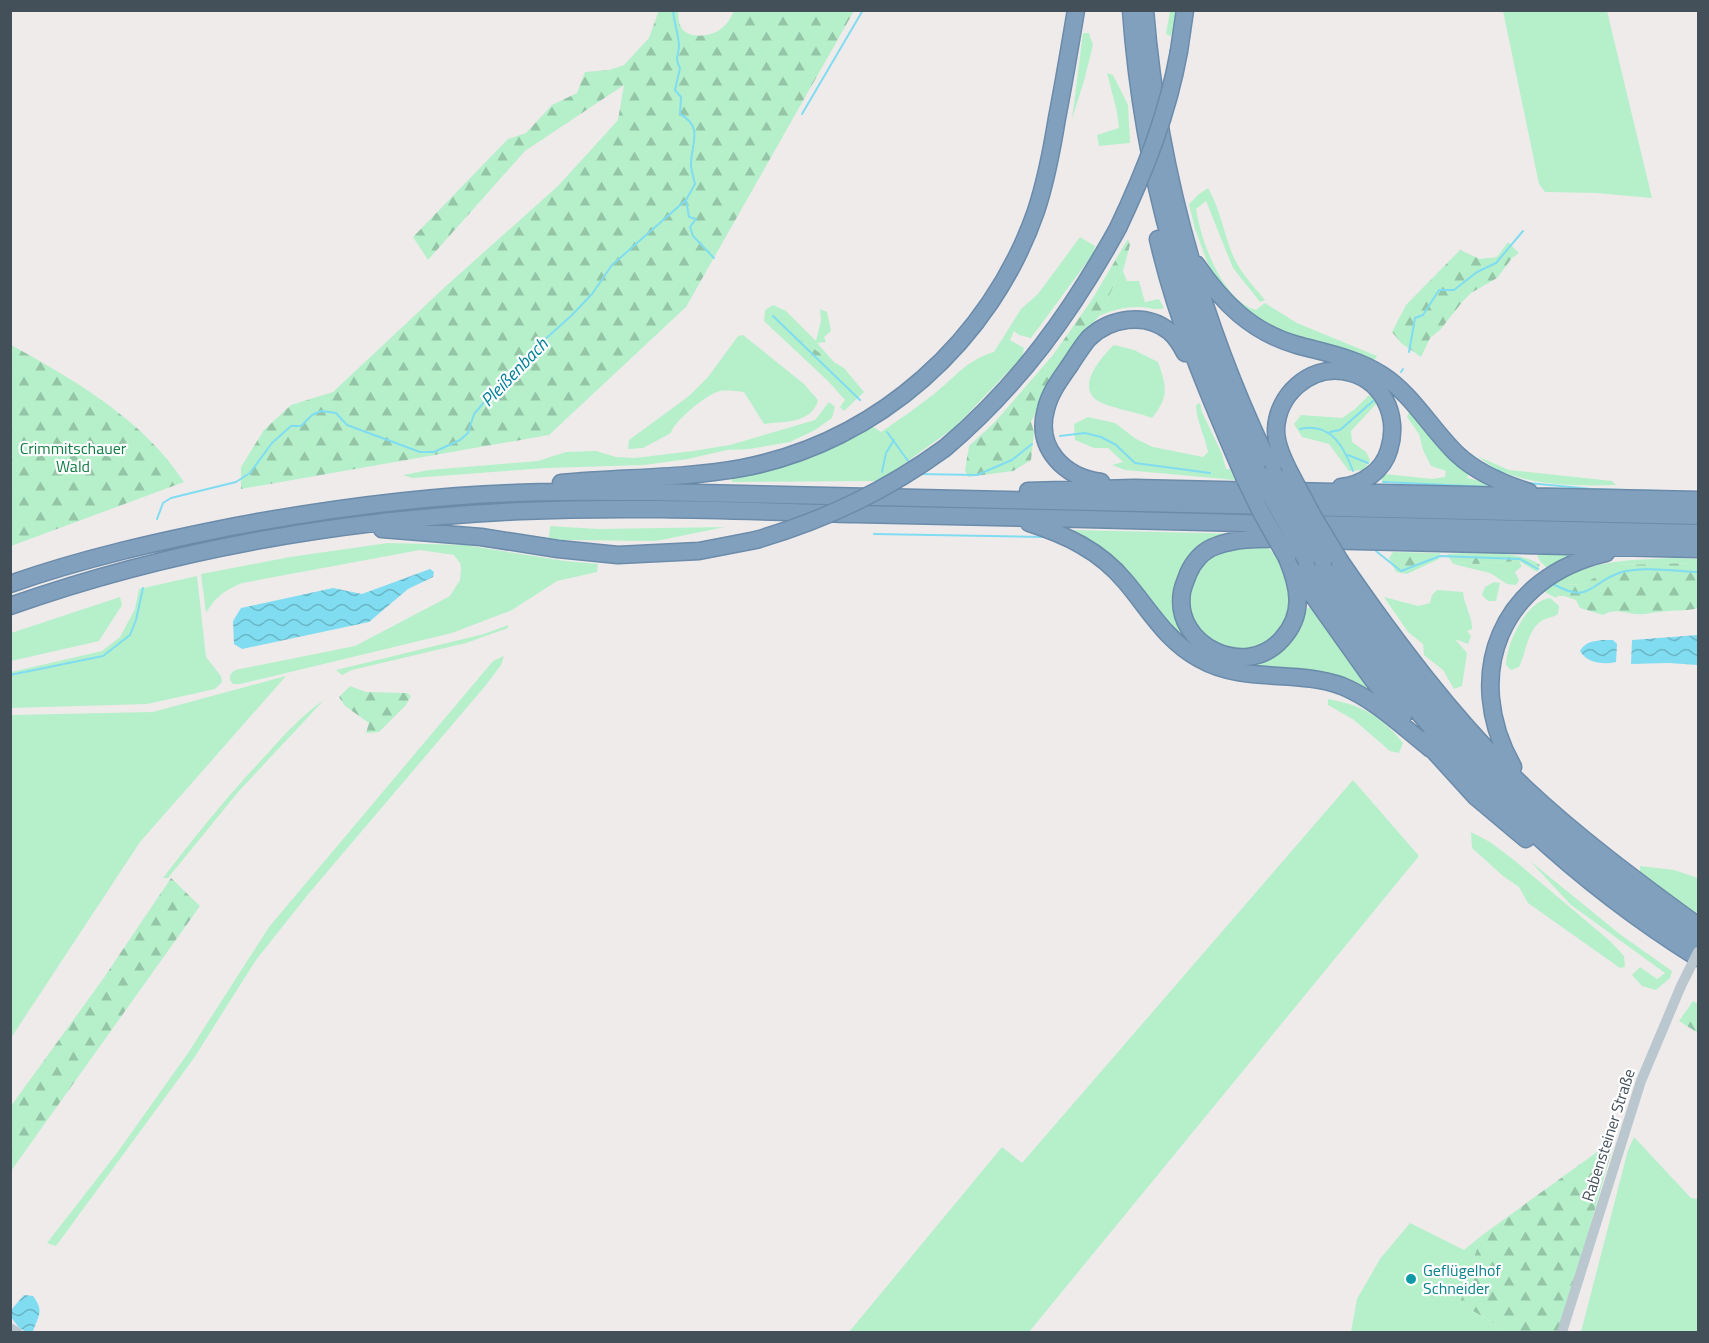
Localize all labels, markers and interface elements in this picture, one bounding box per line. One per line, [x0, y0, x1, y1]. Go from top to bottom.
water label: Pleißenbach [474, 331, 555, 413]
park label: Crimmitschauer Wald [20, 436, 127, 478]
street label: Rabensteiner Straße [1575, 1066, 1641, 1204]
place label: Geflügelhof Schneider [1423, 1258, 1501, 1300]
marker: Geflügelhof Schneider [1404, 1272, 1418, 1286]

